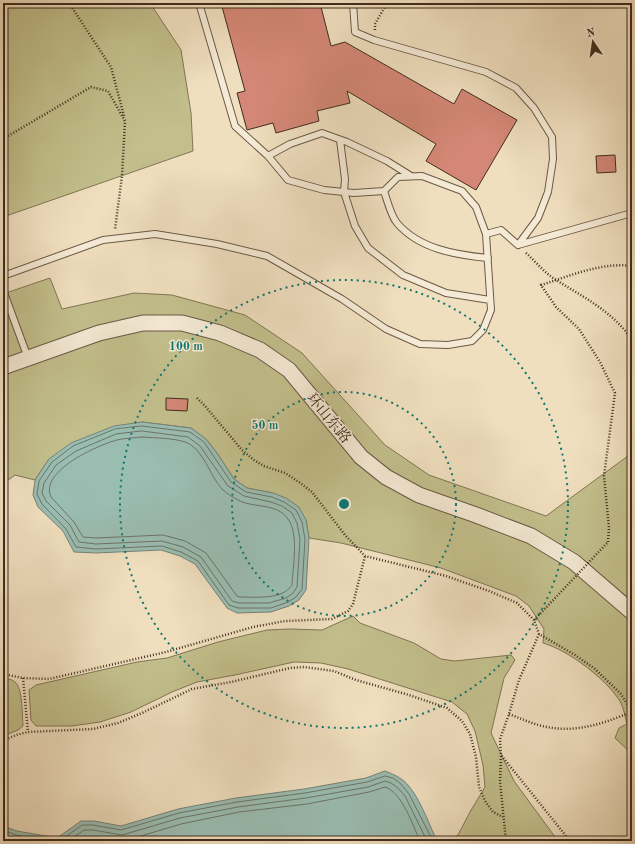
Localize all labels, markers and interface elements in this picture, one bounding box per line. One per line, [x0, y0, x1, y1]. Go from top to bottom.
north arrow [573, 22, 613, 62]
text: N [586, 27, 597, 40]
text: 100 m [169, 341, 203, 353]
street label: 环山东路 [303, 390, 354, 447]
text: 50 m [252, 419, 279, 432]
centre of rings [337, 497, 351, 511]

